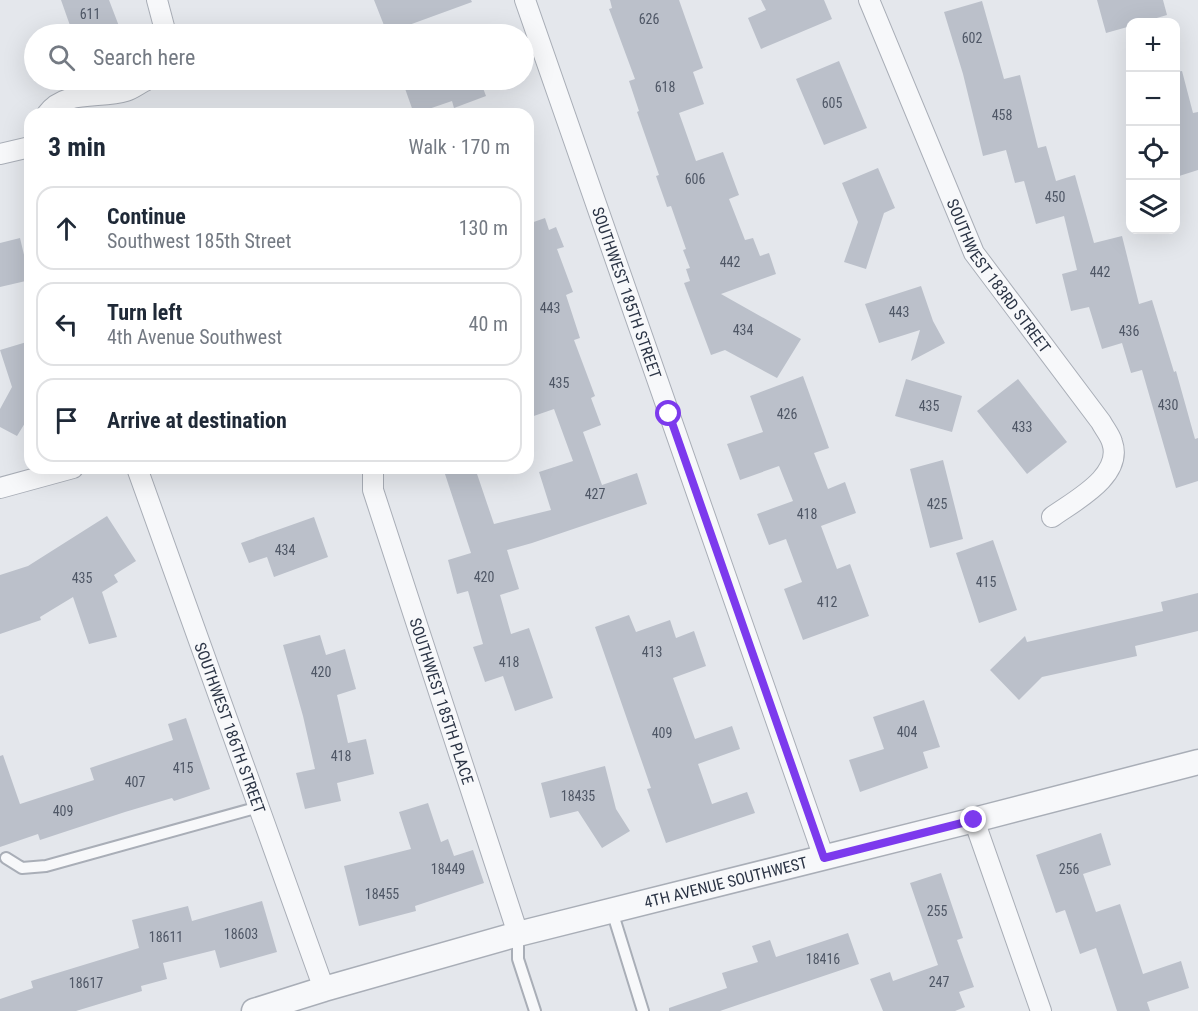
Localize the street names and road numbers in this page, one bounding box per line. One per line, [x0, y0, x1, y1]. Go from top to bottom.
street label: SOUTHWEST 183RD STREET [943, 196, 1054, 357]
street label: SOUTHWEST 185TH STREET [588, 205, 665, 381]
street label: SOUTHWEST 185TH PLACE [405, 616, 477, 787]
street label: SOUTHWEST 186TH STREET [190, 640, 269, 816]
street label: 4TH AVENUE SOUTHWEST [642, 853, 809, 912]

